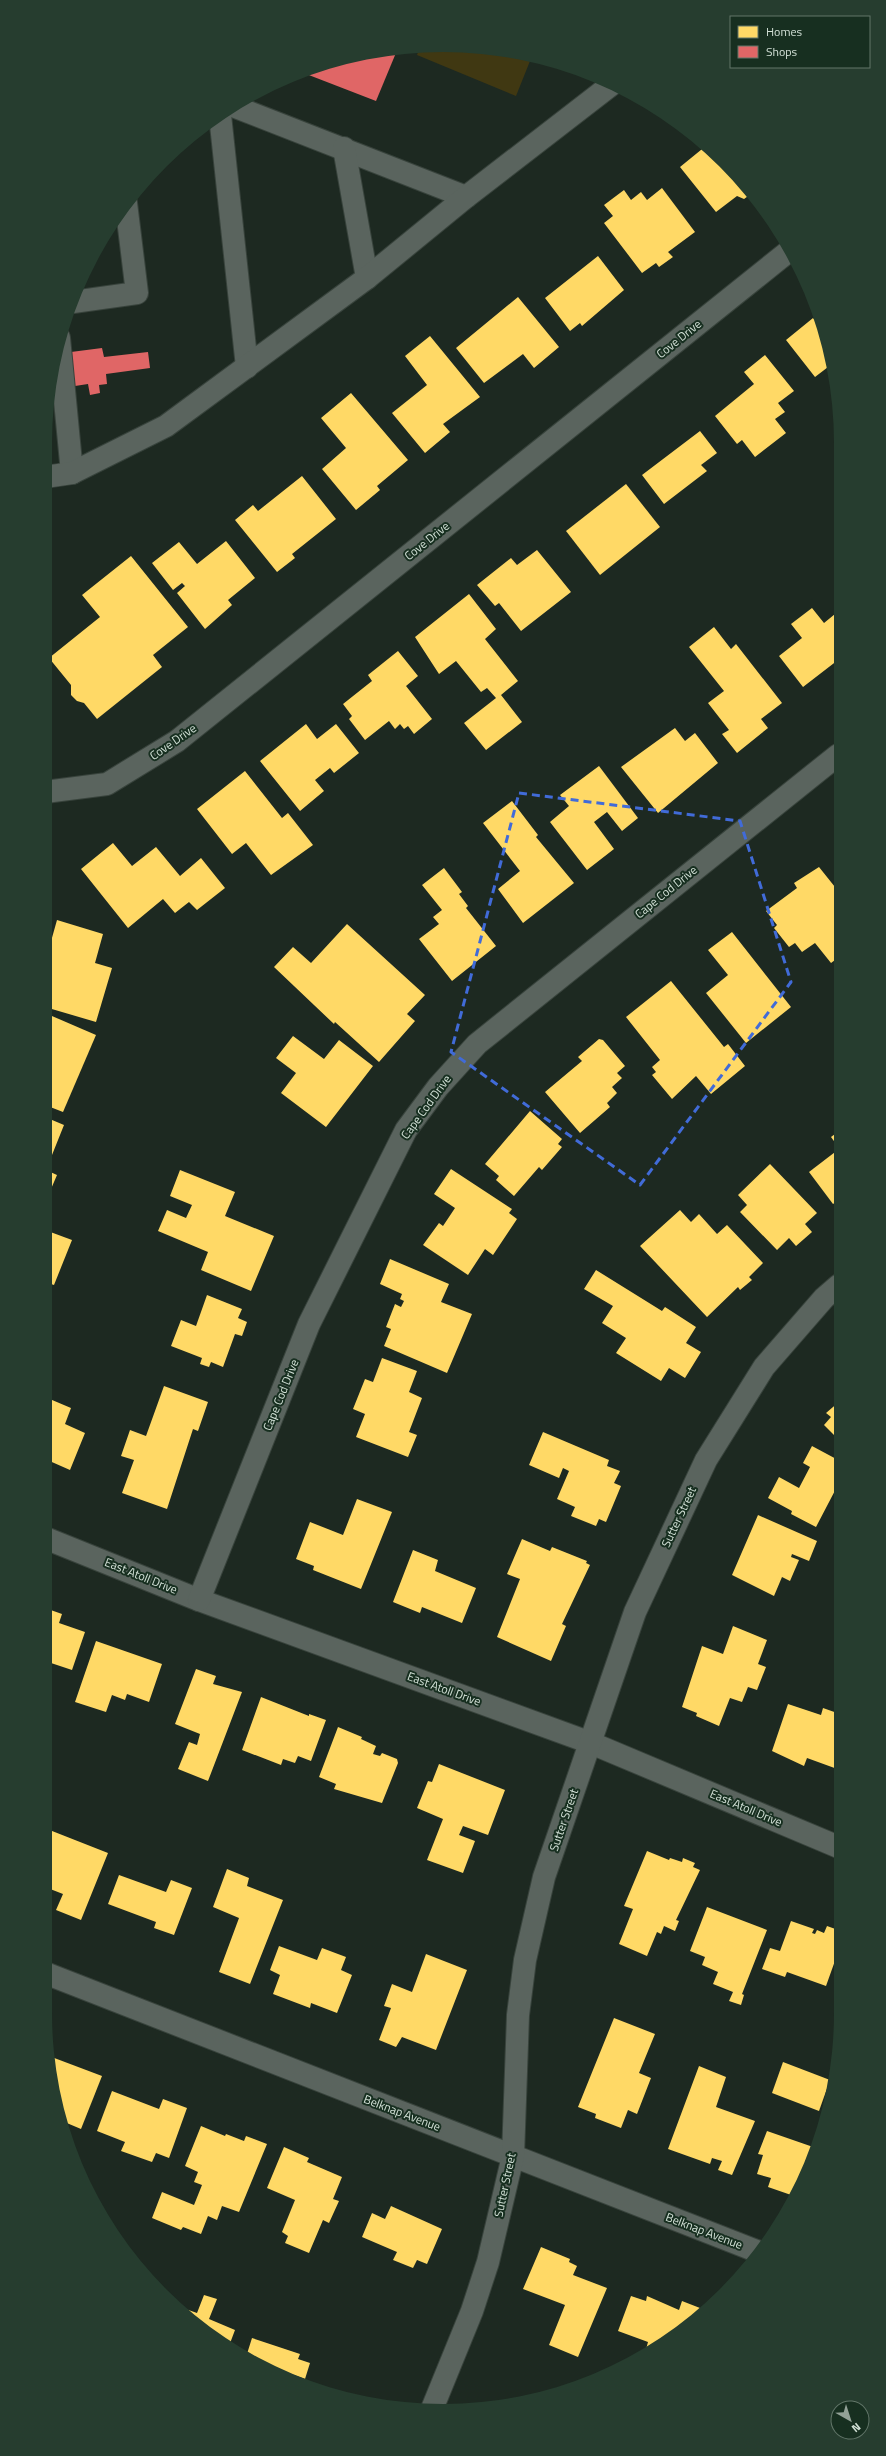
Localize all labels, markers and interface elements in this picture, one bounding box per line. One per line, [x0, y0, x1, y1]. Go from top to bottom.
legend [730, 16, 870, 68]
text: Homes [766, 22, 802, 41]
text: Shops [766, 42, 798, 61]
street label: Cove Drive [652, 314, 705, 363]
street label: Cove Drive [400, 516, 453, 565]
street label: Cove Drive [145, 719, 200, 765]
street label: Cape Cod Drive [630, 860, 701, 923]
street label: Cape Cod Drive [396, 1071, 455, 1143]
street label: Cape Cod Drive [258, 1356, 303, 1433]
street label: Sutter Street [656, 1483, 701, 1550]
street label: East Atoll Drive [102, 1552, 180, 1599]
street label: East Atoll Drive [405, 1666, 484, 1711]
street label: East Atoll Drive [707, 1784, 785, 1831]
street label: Sutter Street [544, 1785, 583, 1854]
street label: Belknap Avenue [361, 2089, 443, 2136]
street label: Sutter Street [488, 2150, 521, 2219]
street label: Belknap Avenue [663, 2207, 745, 2254]
north arrow [830, 2400, 870, 2440]
text: N [848, 2419, 864, 2436]

